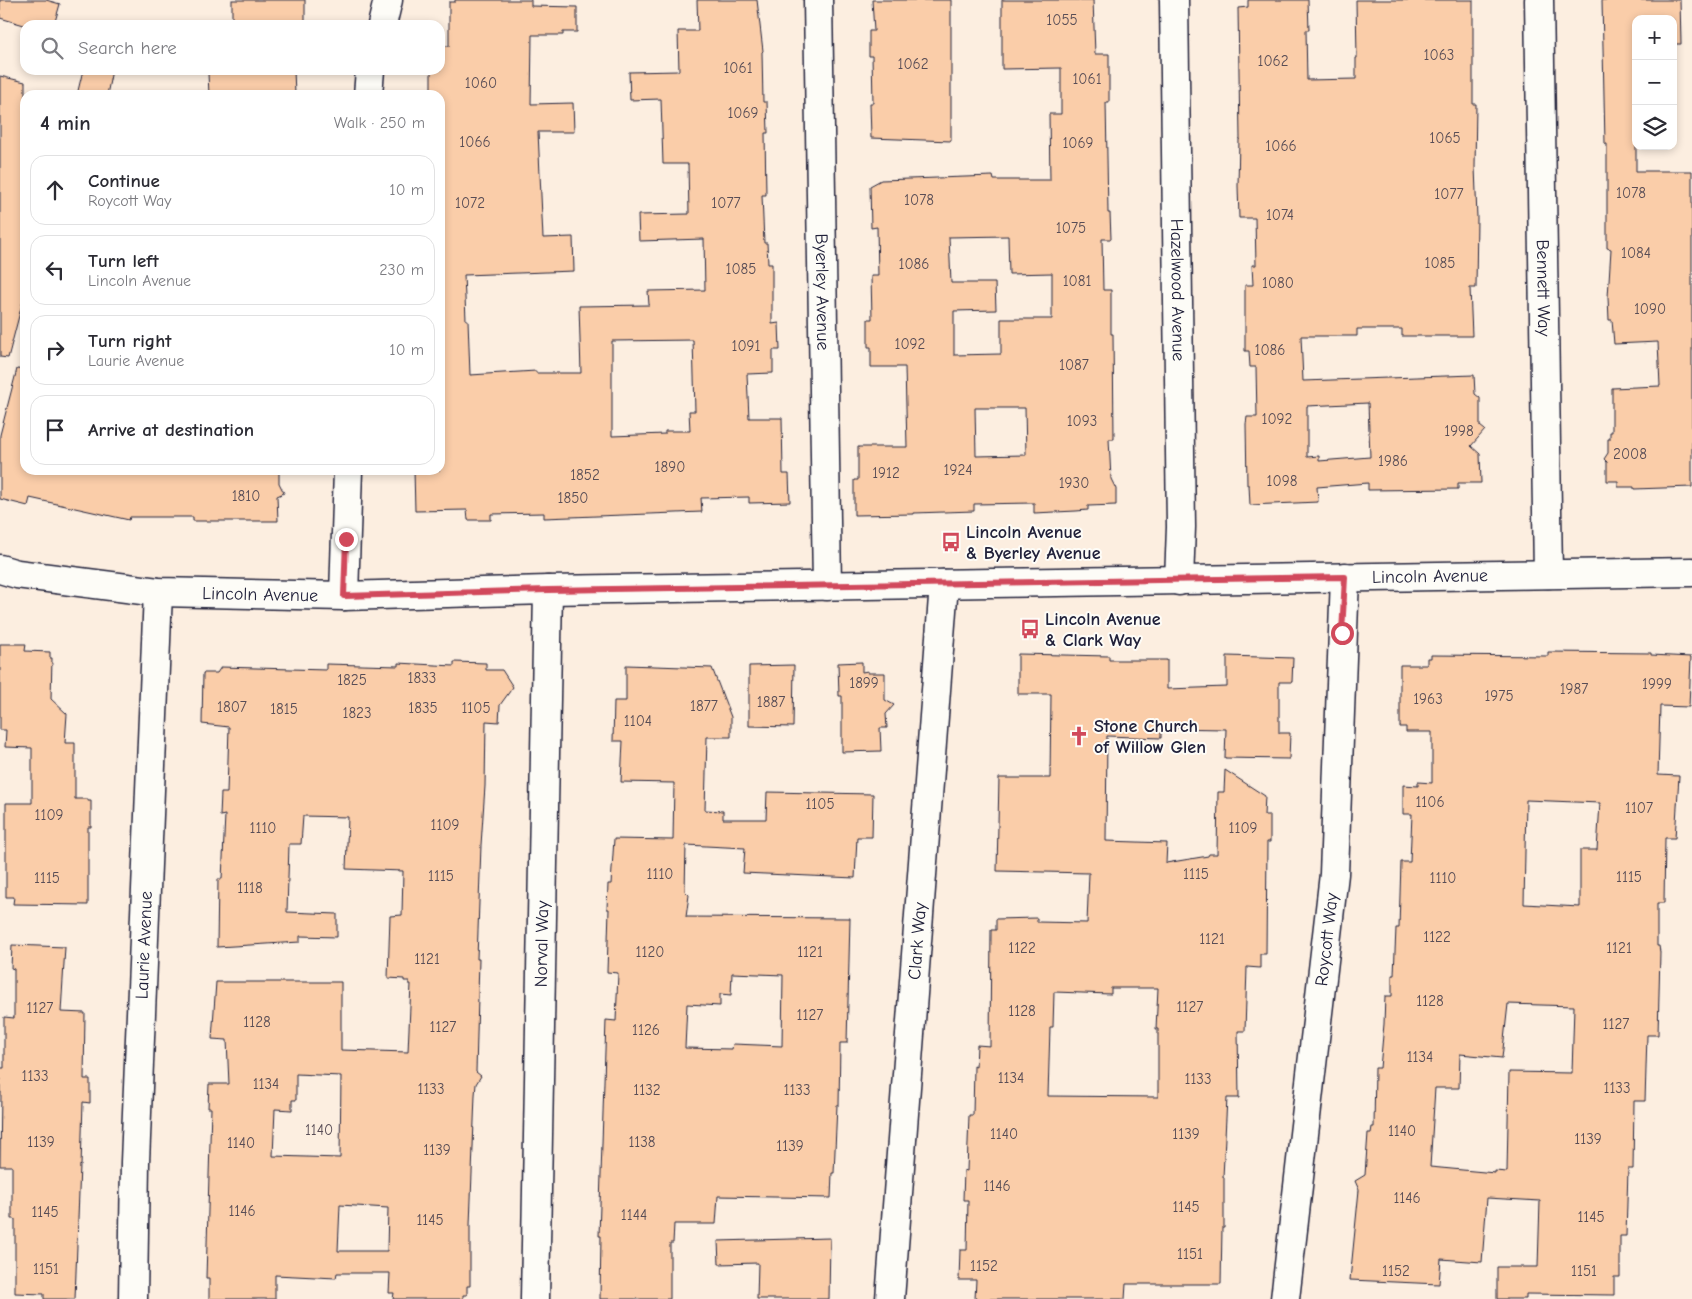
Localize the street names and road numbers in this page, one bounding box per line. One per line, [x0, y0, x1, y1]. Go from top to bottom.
street label: Hazelwood Avenue [1166, 219, 1189, 361]
street label: Byerley Avenue [811, 233, 834, 351]
street label: Bennett Way [1532, 239, 1555, 338]
street label: Lincoln Avenue [1372, 565, 1488, 588]
street label: Lincoln Avenue [202, 582, 318, 606]
street label: Laurie Avenue [131, 891, 156, 1000]
street label: Roycott Way [1311, 891, 1342, 987]
street label: Norval Way [530, 900, 553, 988]
street label: Clark Way [904, 900, 931, 981]

